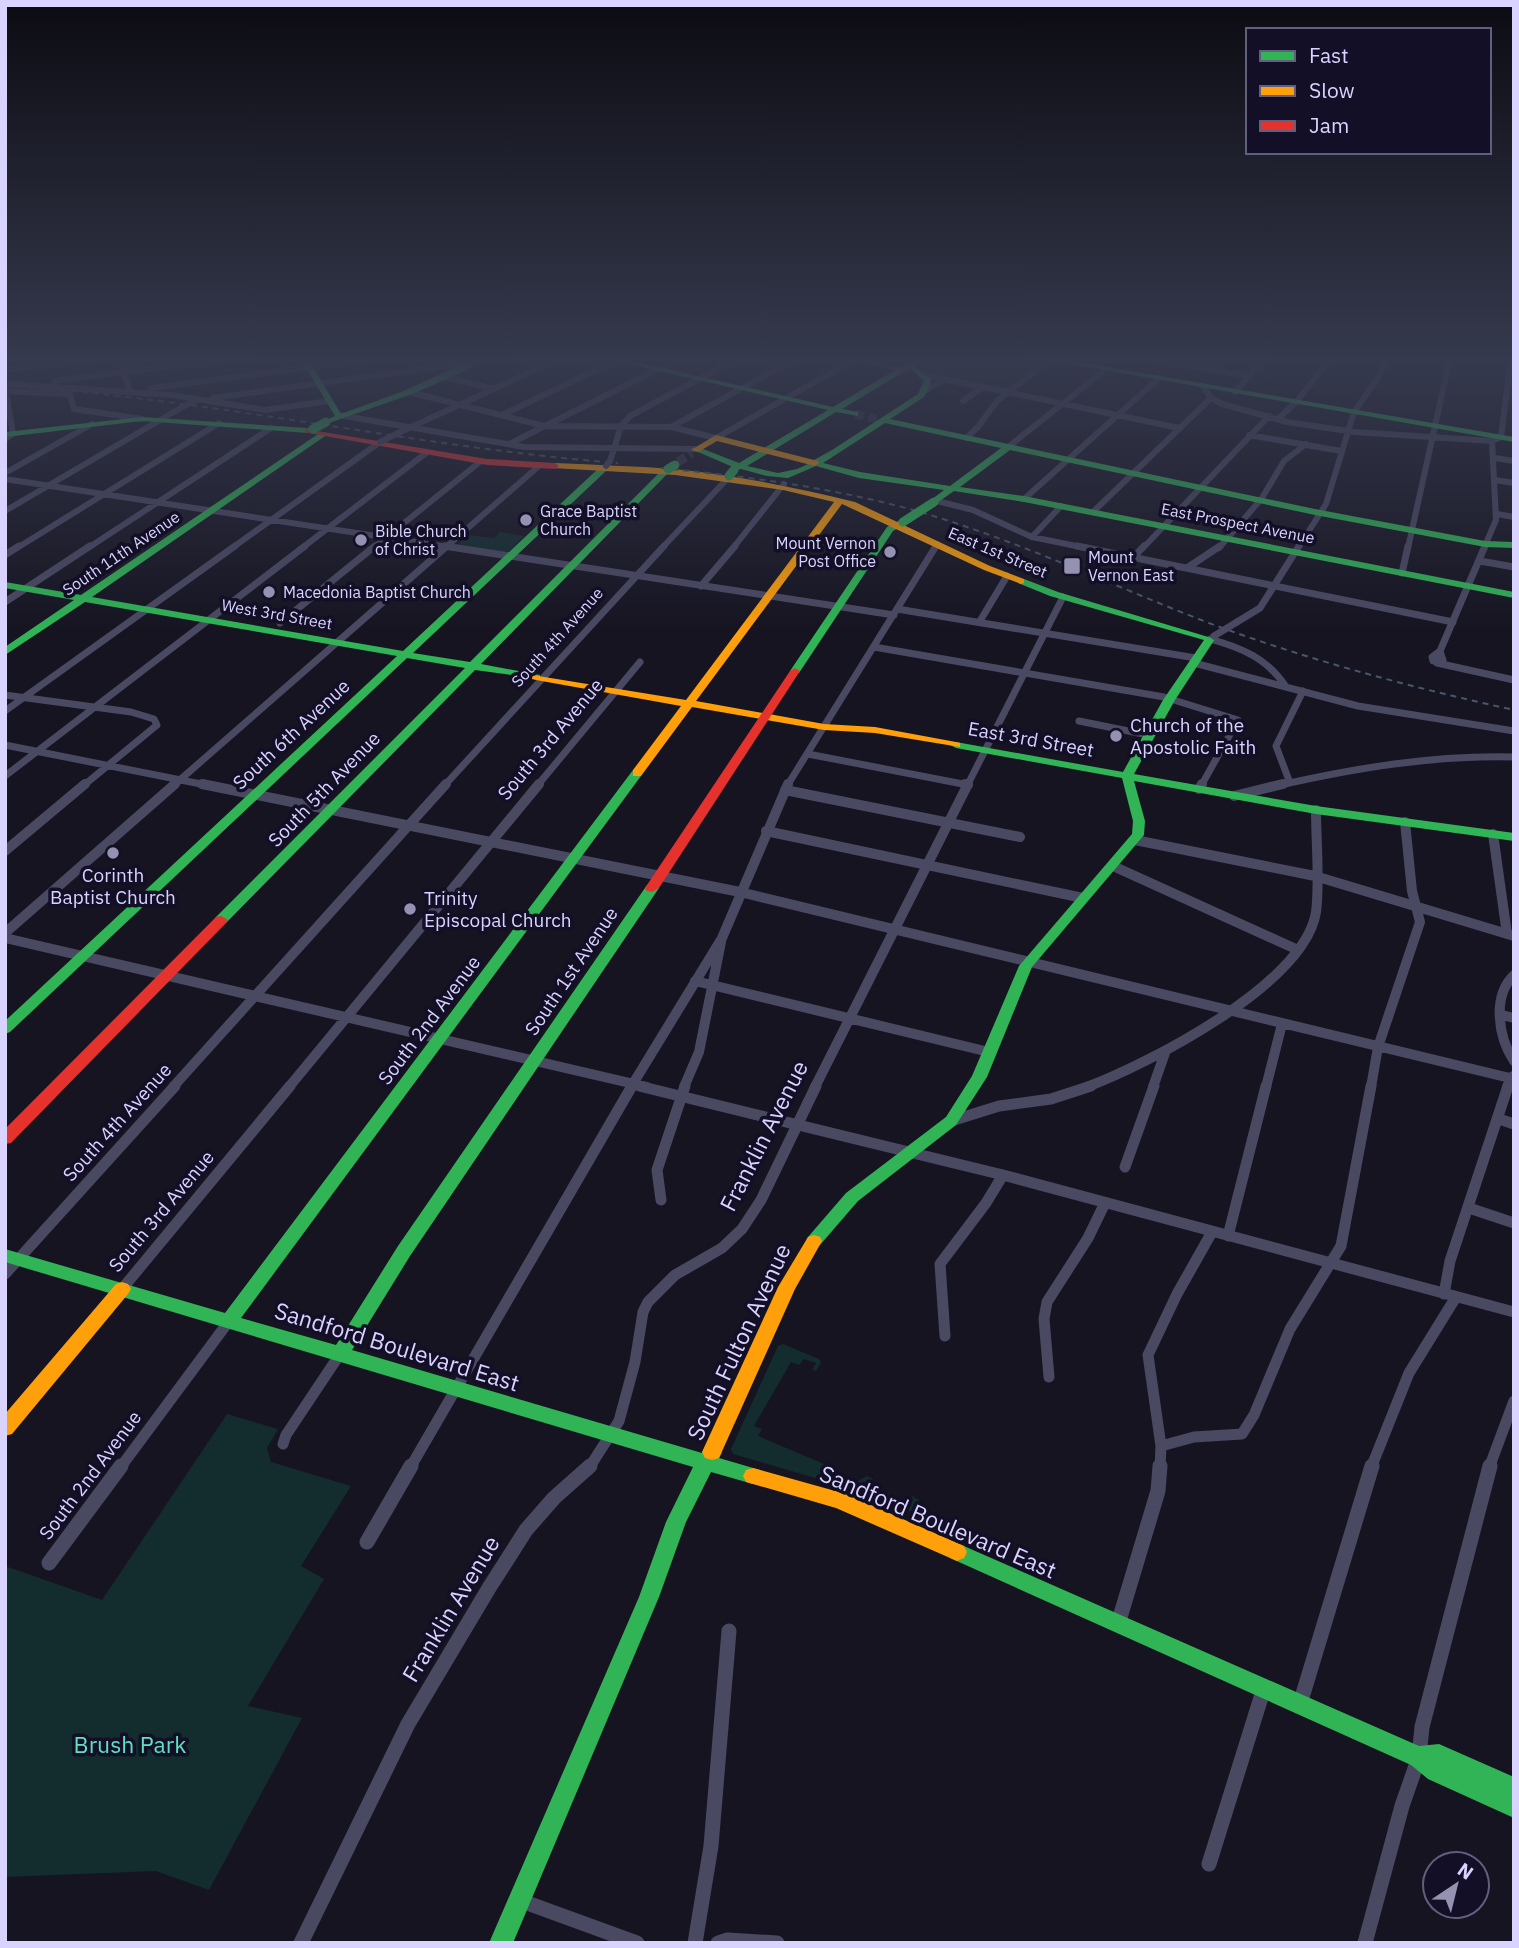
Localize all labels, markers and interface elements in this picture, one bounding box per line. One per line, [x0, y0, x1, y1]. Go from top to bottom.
legend [1246, 28, 1491, 154]
text: Fast [1309, 41, 1349, 69]
text: Slow [1309, 76, 1355, 104]
text: Jam [1309, 111, 1349, 139]
street label: East Prospect Avenue [1160, 498, 1317, 548]
place label: Grace Baptist Church [540, 501, 637, 539]
street label: South 11th Avenue [59, 506, 184, 600]
marker: Grace Baptist Church [518, 512, 534, 528]
place label: Bible Church of Christ [375, 521, 467, 559]
street label: East 1st Street [946, 522, 1050, 582]
marker: Bible Church of Christ [353, 532, 369, 548]
place label: Mount Vernon Post Office [775, 533, 876, 571]
marker: Mount Vernon Post Office [882, 544, 898, 560]
place label: Mount Vernon East [1088, 547, 1174, 585]
marker: Mount Vernon East [1062, 556, 1082, 576]
place label: Macedonia Baptist Church [283, 582, 471, 602]
street label: South 4th Avenue [507, 583, 607, 691]
marker: Macedonia Baptist Church [261, 584, 277, 600]
street label: West 3rd Street [220, 594, 334, 634]
street label: South 3rd Avenue [492, 673, 608, 805]
street label: South 6th Avenue [228, 674, 354, 794]
place label: Church of the Apostolic Faith [1130, 713, 1256, 759]
street label: East 3rd Street [966, 716, 1096, 762]
street label: South 5th Avenue [263, 726, 385, 852]
marker: Church of the Apostolic Faith [1108, 728, 1124, 744]
marker: Corinth Baptist Church [105, 845, 121, 861]
place label: Corinth Baptist Church [50, 863, 176, 909]
place label: Trinity Episcopal Church [424, 886, 572, 932]
marker: Trinity Episcopal Church [402, 901, 418, 917]
street label: South 1st Avenue [519, 902, 623, 1040]
street label: South 2nd Avenue [373, 951, 485, 1089]
street label: Franklin Avenue [712, 1055, 814, 1216]
street label: South 4th Avenue [57, 1058, 177, 1186]
street label: South 3rd Avenue [103, 1145, 219, 1277]
street label: South Fulton Avenue [679, 1238, 797, 1445]
street label: Sandford Boulevard East [271, 1295, 523, 1398]
street label: South 2nd Avenue [34, 1406, 146, 1544]
street label: Sandford Boulevard East [815, 1458, 1061, 1585]
street label: Franklin Avenue [395, 1530, 506, 1687]
park label: Brush Park [74, 1729, 186, 1759]
north arrow [1421, 1850, 1491, 1920]
text: N [1453, 1857, 1478, 1885]

